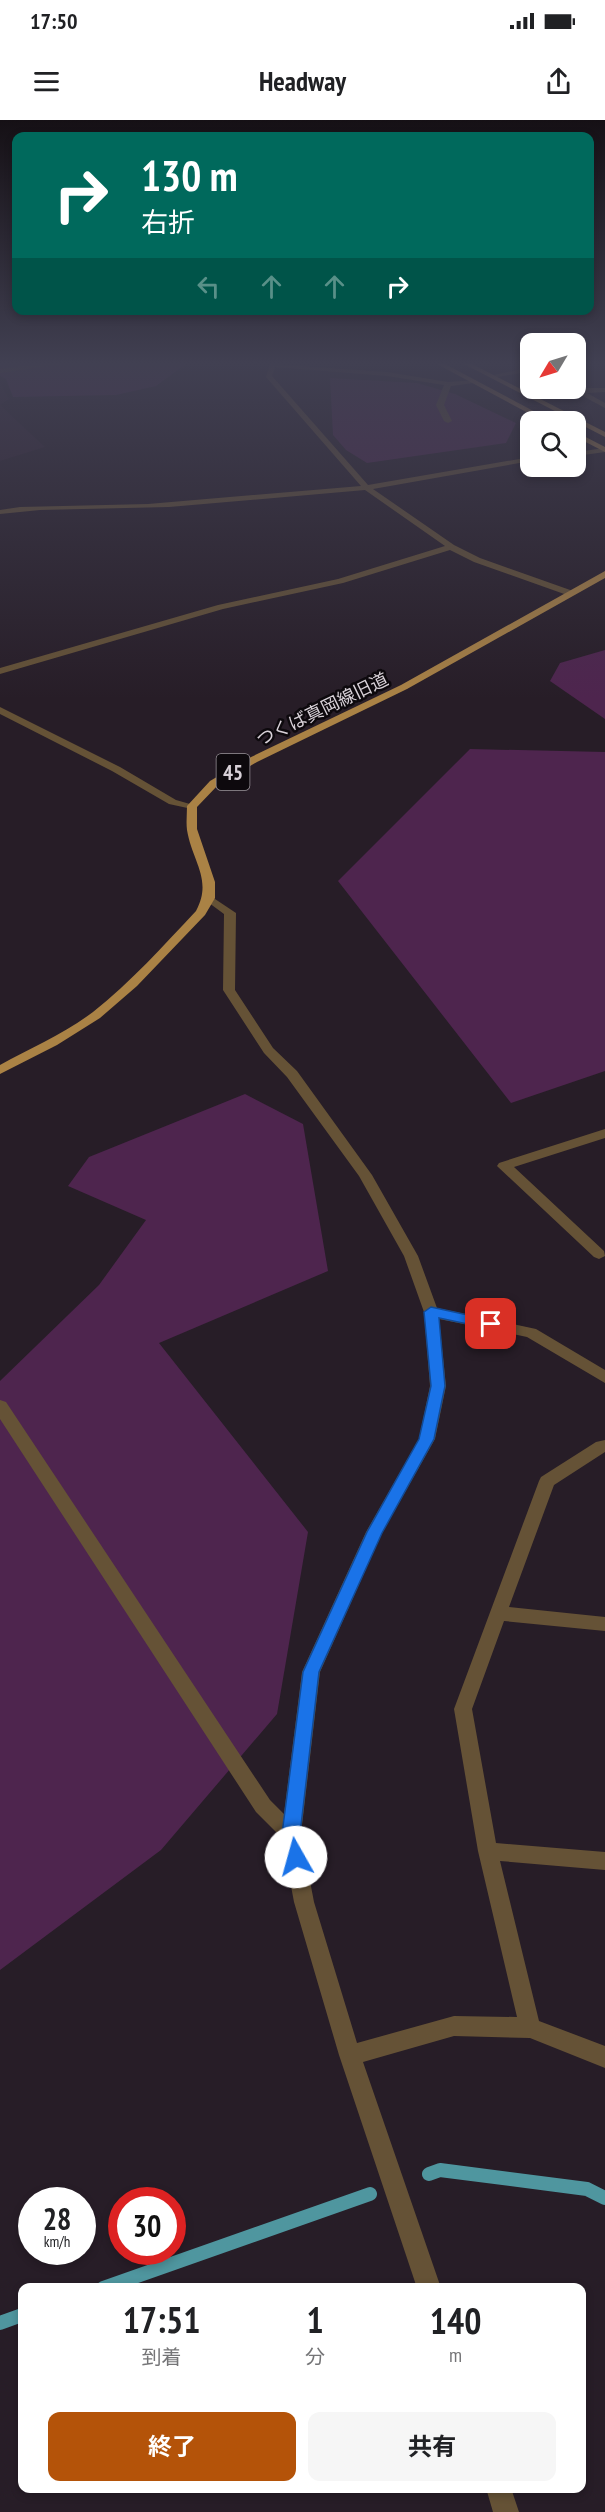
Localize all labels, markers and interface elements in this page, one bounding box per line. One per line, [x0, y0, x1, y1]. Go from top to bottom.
text: 17:50 [30, 7, 78, 35]
text: Headway [259, 64, 346, 98]
icon: menu [30, 65, 63, 98]
icon: share [542, 65, 575, 98]
text: 130 m [141, 148, 238, 203]
icon: right [42, 156, 120, 234]
text: 右折 [141, 205, 195, 239]
icon: left [192, 270, 225, 303]
icon: ahead [255, 270, 288, 303]
icon: ahead [318, 270, 351, 303]
icon: right [381, 270, 414, 303]
north arrow [520, 333, 586, 399]
map controls [520, 333, 586, 477]
button: search [520, 411, 586, 477]
street label: つくば真岡線旧道 [252, 667, 392, 751]
road number: 45 [216, 754, 250, 790]
pin [465, 1298, 516, 1349]
icon: arrive [474, 1307, 507, 1340]
position arrow [264, 1825, 328, 1889]
speed limit sign: 30 [108, 2187, 186, 2265]
text: 28 [43, 2199, 71, 2238]
text: km/h [44, 2232, 70, 2251]
text: 17:51 [123, 2296, 201, 2343]
text: 1 [307, 2296, 324, 2343]
text: 140 [430, 2297, 481, 2344]
text: m [449, 2342, 462, 2368]
text: 到着 [142, 2344, 182, 2370]
text: 分 [305, 2344, 325, 2370]
button: 終了 [48, 2412, 296, 2481]
button: 共有 [308, 2412, 556, 2481]

